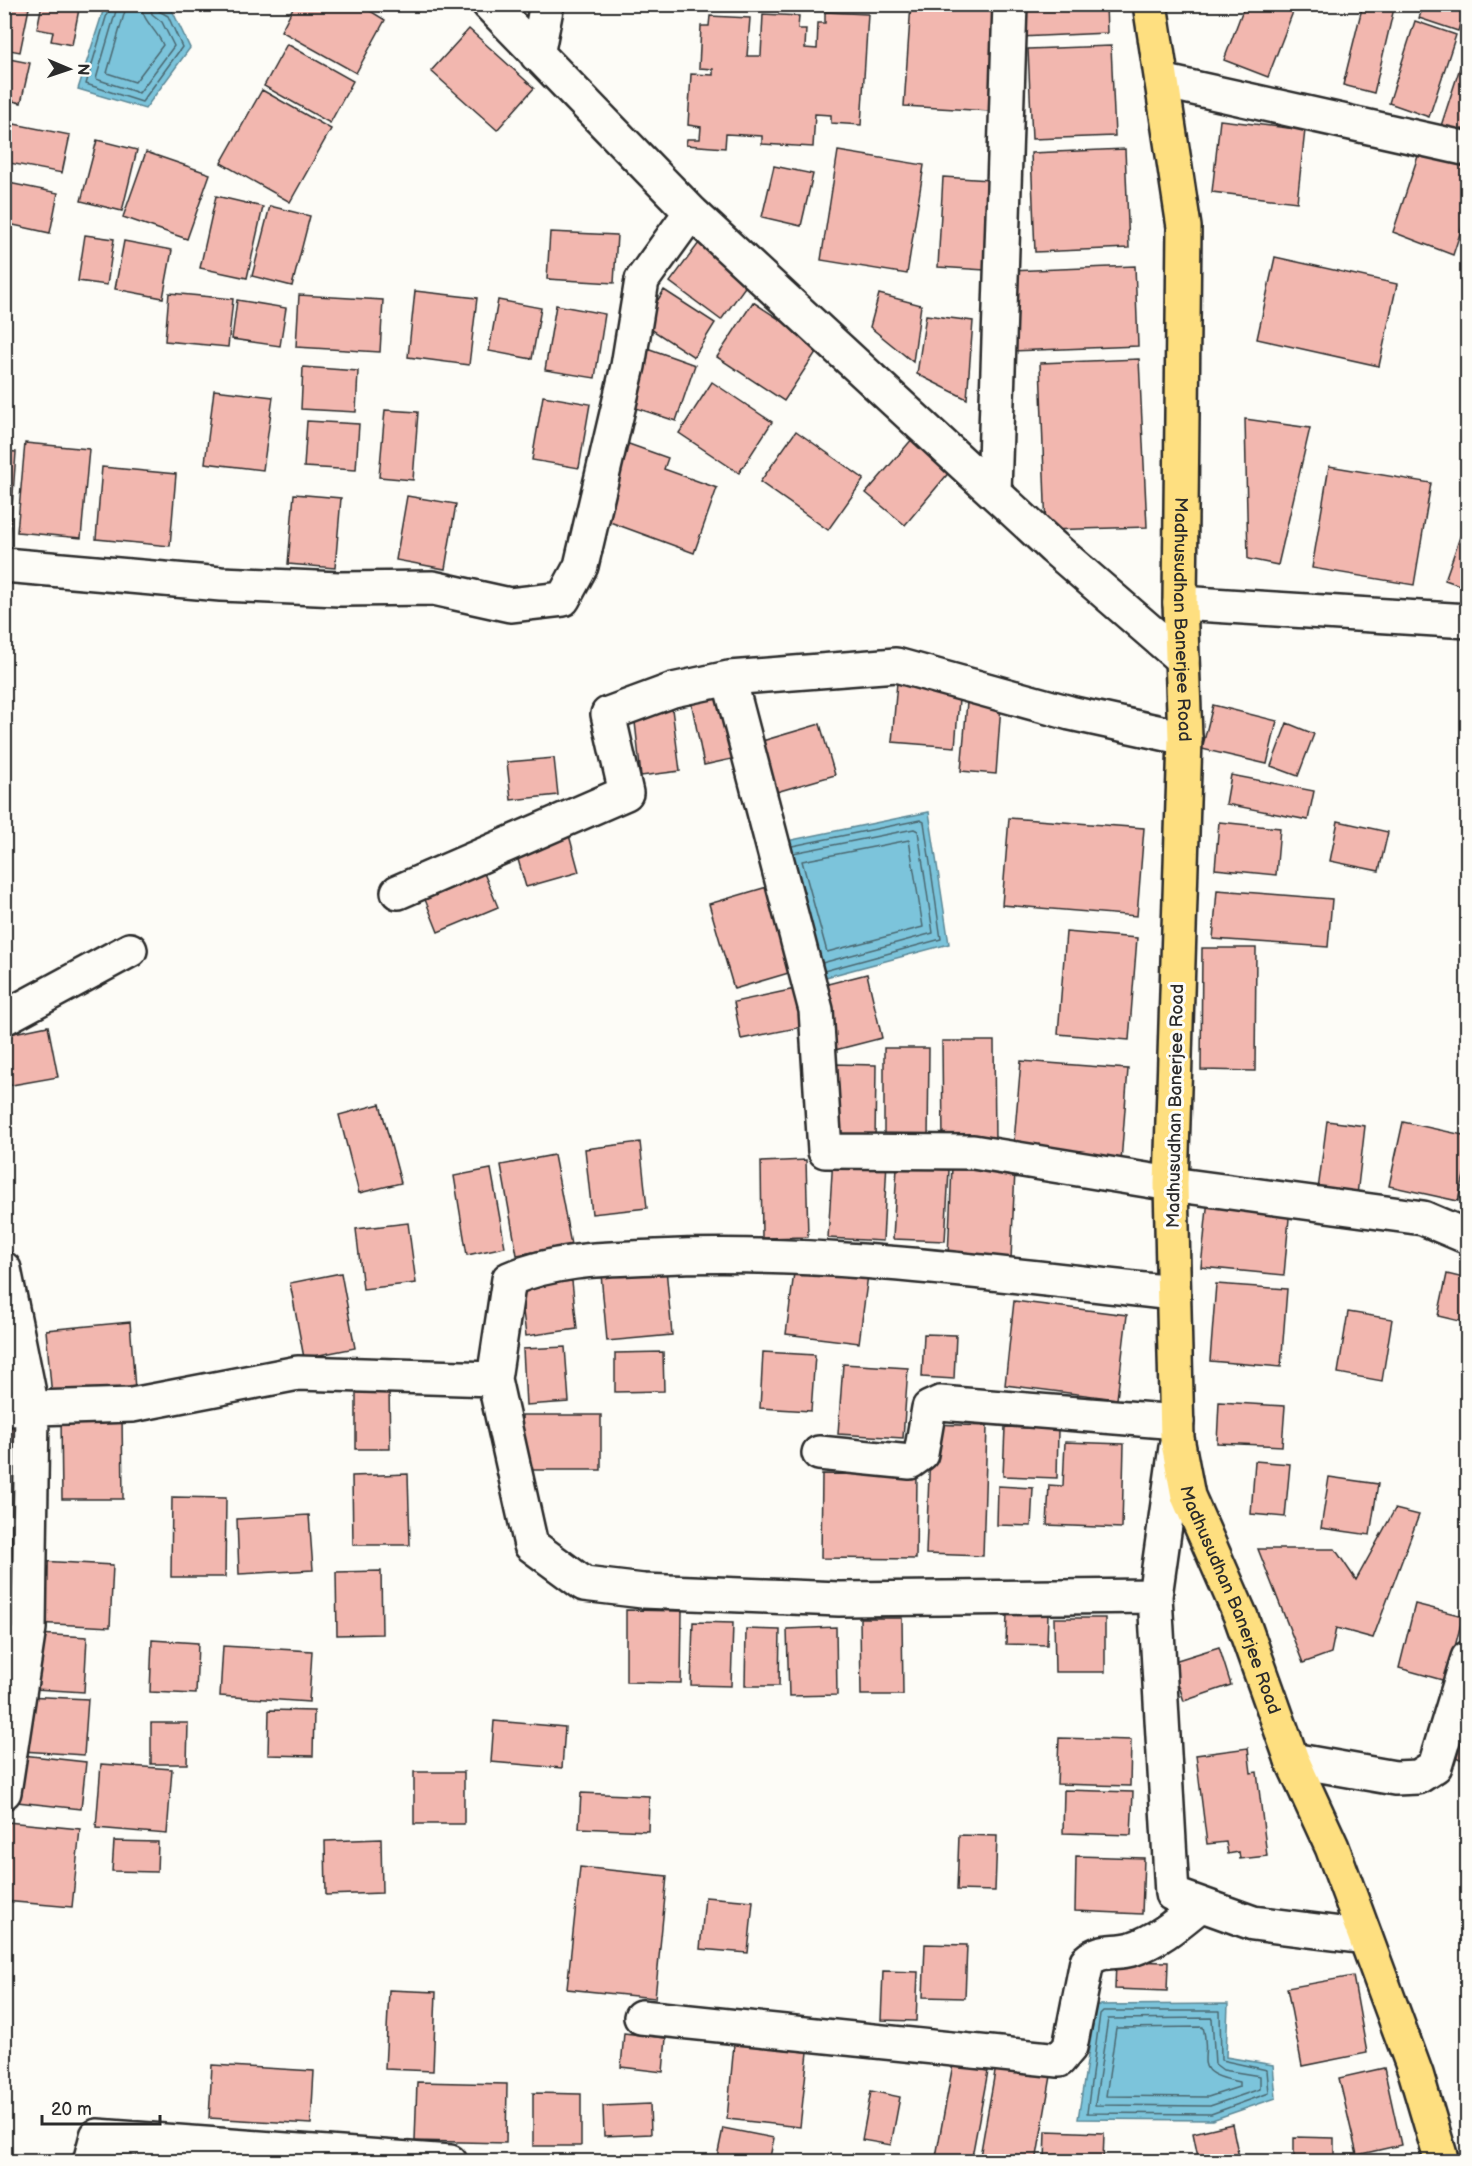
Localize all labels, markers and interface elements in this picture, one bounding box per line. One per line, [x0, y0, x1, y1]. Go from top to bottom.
north arrow [39, 39, 99, 99]
text: N [73, 63, 92, 76]
street label: Madhusudhan Banerjee Road [1169, 497, 1195, 742]
street label: Madhusudhan Banerjee Road [1163, 984, 1188, 1228]
street label: Madhusudhan Banerjee Road [1175, 1484, 1285, 1717]
scale bar [42, 2088, 160, 2126]
text: 20 m [51, 2099, 92, 2120]

